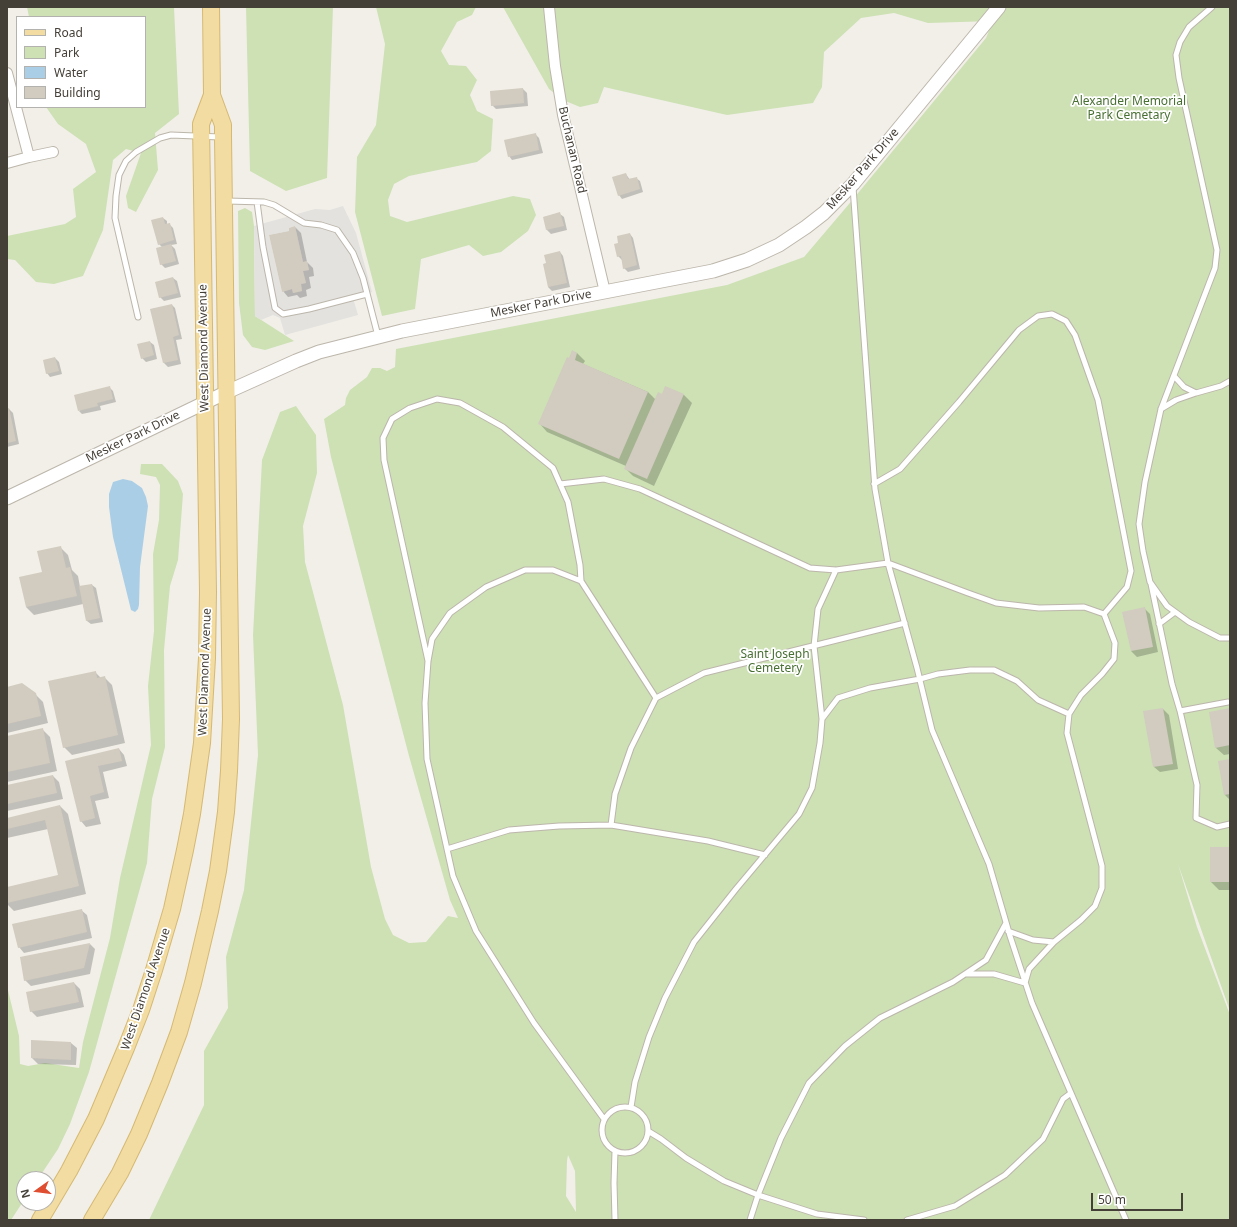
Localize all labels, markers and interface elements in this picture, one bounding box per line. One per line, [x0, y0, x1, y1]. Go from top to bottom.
legend [16, 16, 146, 108]
text: Road [54, 24, 83, 41]
text: Park [54, 44, 79, 61]
text: Water [54, 64, 88, 81]
text: Building [54, 84, 101, 101]
park label: Alexander Memorial Park Cemetary [1072, 95, 1186, 123]
street label: Buchanan Road [555, 105, 589, 195]
street label: Mesker Park Drive [824, 125, 902, 213]
street label: West Diamond Avenue [196, 284, 212, 412]
street label: Mesker Park Drive [489, 287, 593, 321]
street label: Mesker Park Drive [84, 408, 182, 466]
street label: West Diamond Avenue [196, 608, 214, 736]
park label: Saint Joseph Cemetery [740, 648, 810, 676]
street label: West Diamond Avenue [118, 926, 174, 1052]
north arrow [16, 1171, 56, 1211]
scale bar [1093, 1185, 1185, 1211]
text: N [16, 1188, 33, 1200]
text: 50 m [1098, 1191, 1126, 1208]

